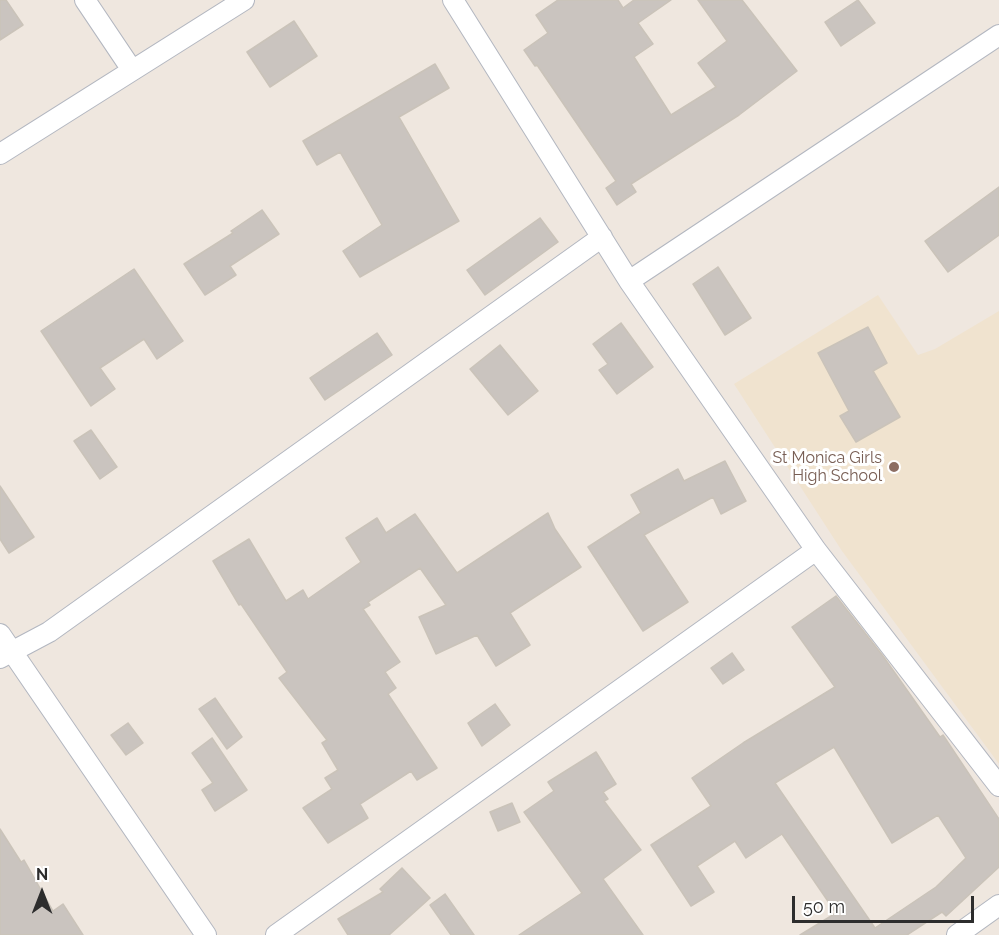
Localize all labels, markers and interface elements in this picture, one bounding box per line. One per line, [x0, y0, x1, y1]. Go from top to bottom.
place label: St Monica Girls High School [773, 448, 882, 486]
marker: St Monica Girls High School [887, 460, 901, 474]
north arrow [12, 863, 72, 923]
text: N [36, 865, 48, 884]
scale bar [795, 884, 976, 922]
text: 50 m [803, 896, 845, 917]

